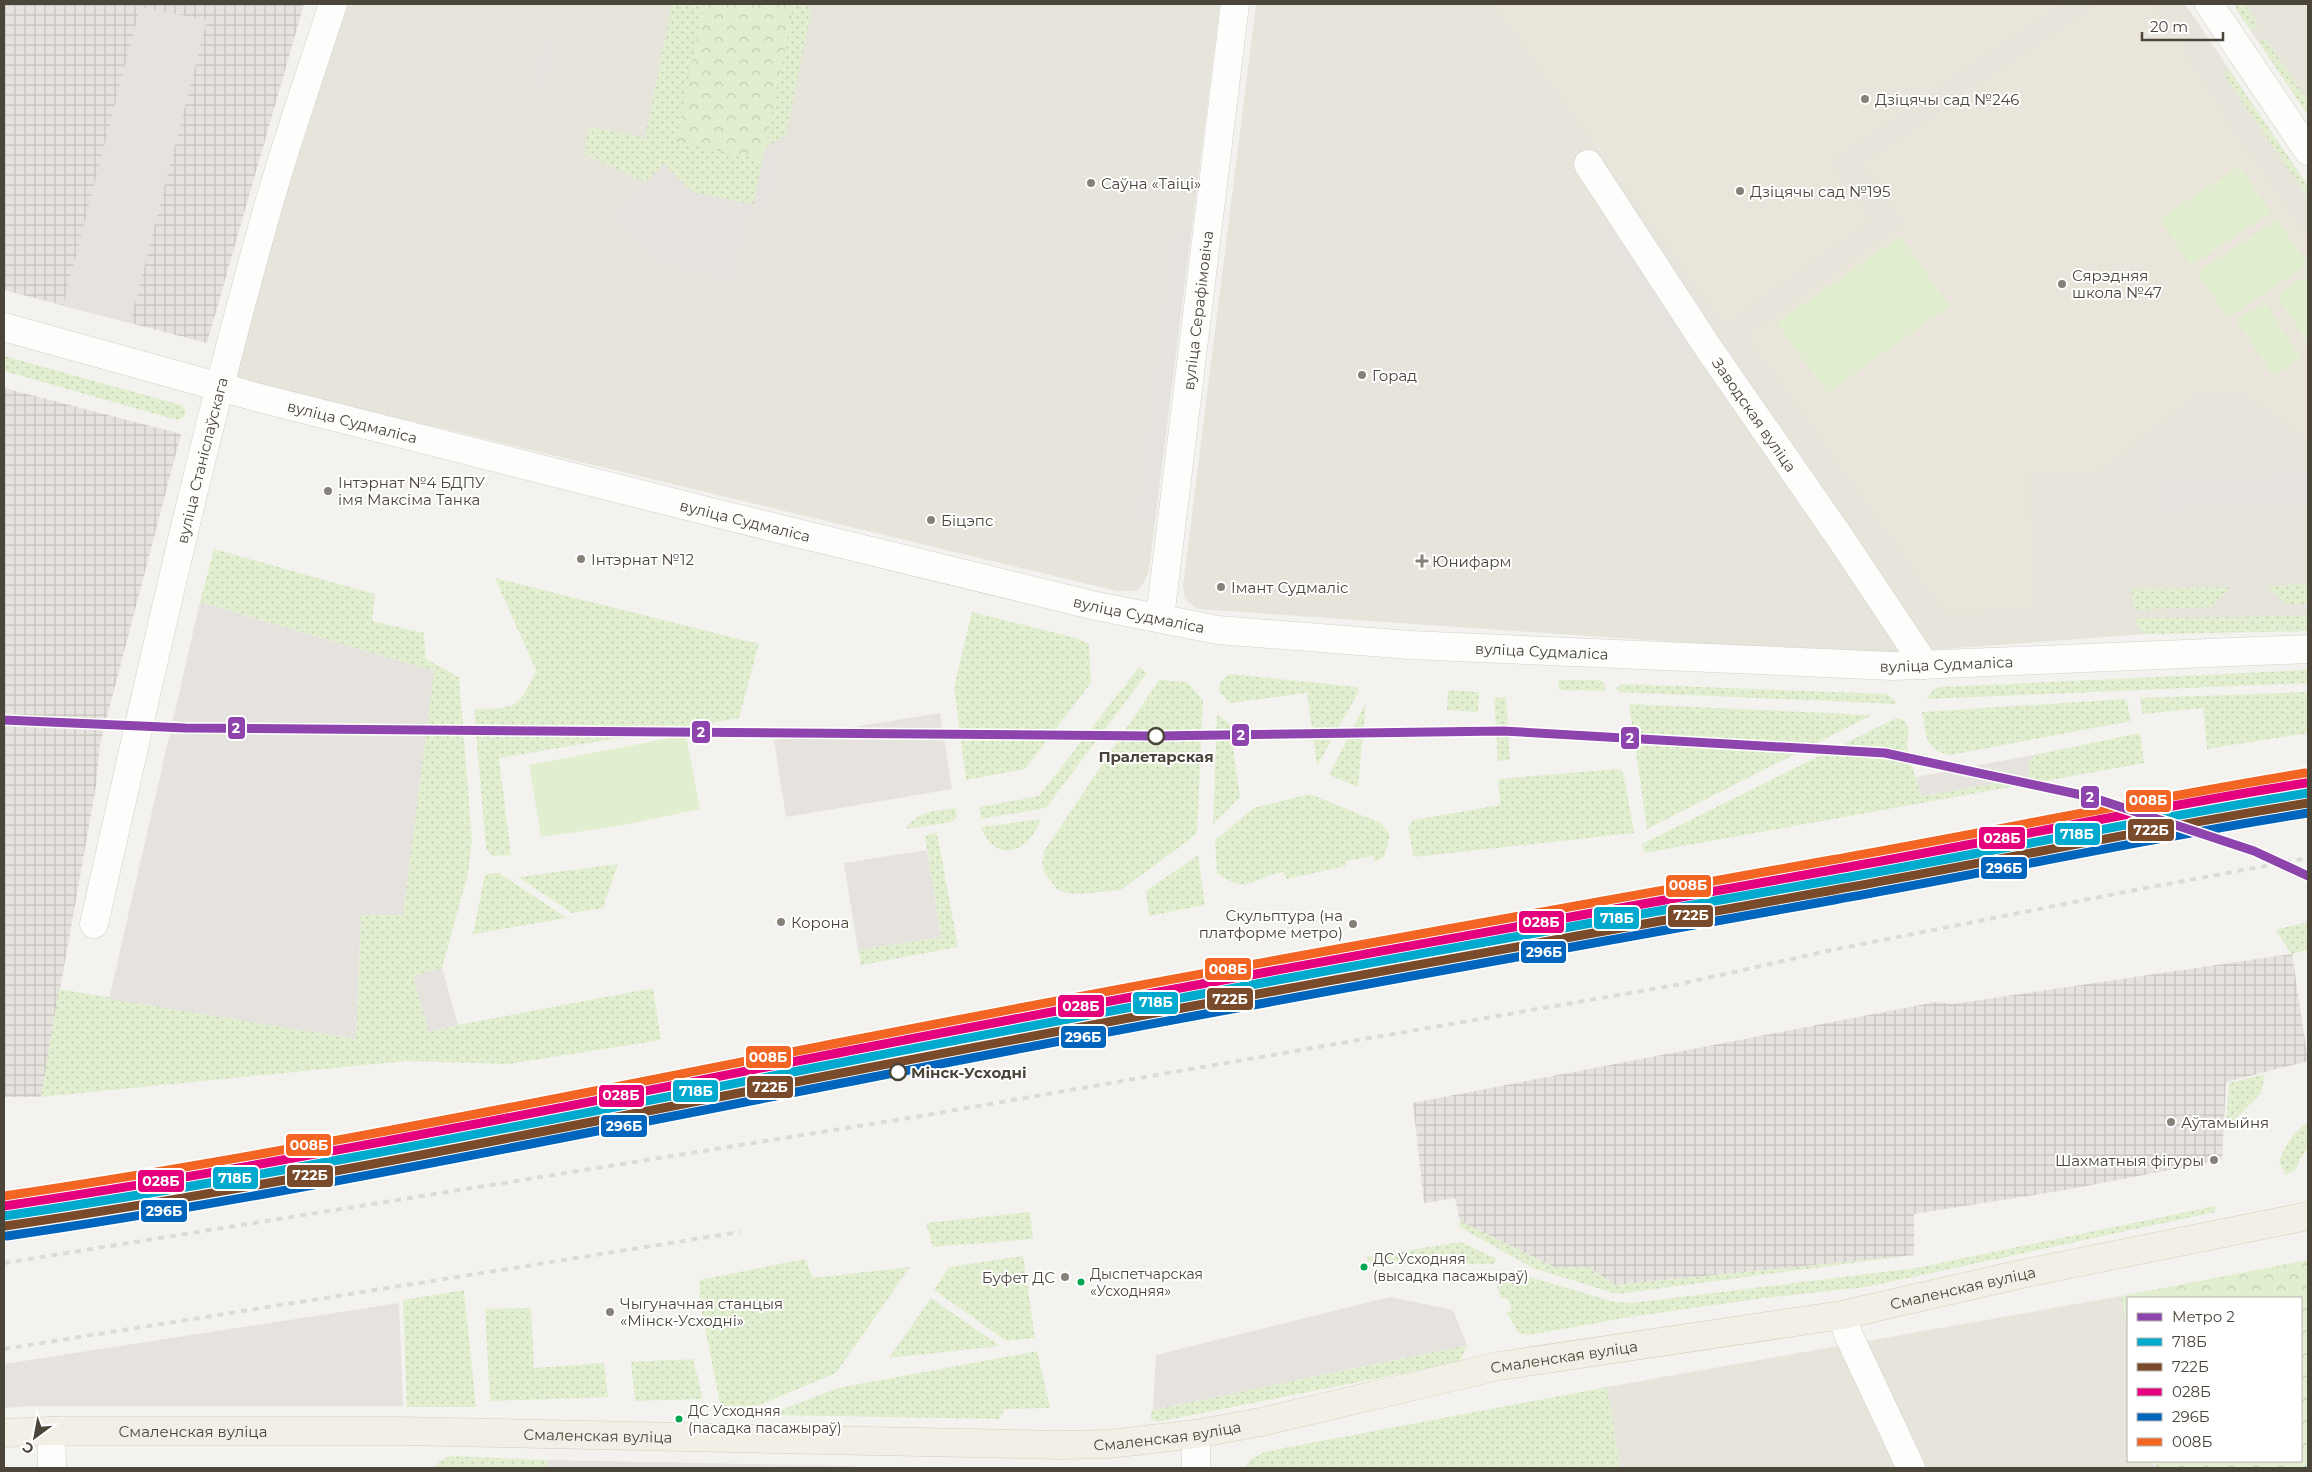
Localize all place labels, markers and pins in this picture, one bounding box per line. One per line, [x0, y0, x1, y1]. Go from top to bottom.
place label: Дзіцячы сад №246 [1875, 90, 2019, 109]
marker: Дзіцячы сад №246 [1859, 93, 1871, 105]
place label: Саўна «Таіці» [1101, 174, 1201, 193]
marker: Саўна «Таіці» [1085, 177, 1097, 189]
place label: Дзіцячы сад №195 [1750, 182, 1890, 201]
marker: Дзіцячы сад №195 [1734, 185, 1746, 197]
place label: Сярэдняя школа №47 [2072, 266, 2162, 302]
marker: Сярэдняя школа №47 [2056, 278, 2068, 290]
place label: Горад [1372, 366, 1417, 385]
marker: Горад [1356, 369, 1368, 381]
place label: Інтэрнат №4 БДПУ імя Максіма Танка [338, 473, 486, 509]
marker: Інтэрнат №4 БДПУ імя Максіма Танка [322, 485, 334, 497]
place label: Біцэпс [941, 511, 993, 530]
marker: Біцэпс [925, 514, 937, 526]
place label: Інтэрнат №12 [591, 550, 694, 569]
place label: Юнифарм [1432, 552, 1511, 571]
marker: Інтэрнат №12 [575, 553, 587, 565]
marker: Юнифарм [1416, 555, 1428, 567]
place label: Імант Судмаліс [1231, 578, 1349, 597]
marker: Імант Судмаліс [1215, 581, 1227, 593]
marker: Пралетарская [1147, 727, 1165, 745]
place label: Пралетарская [1098, 747, 1214, 766]
place label: Скульптура (на платформе метро) [1199, 906, 1343, 942]
place label: Корона [791, 913, 849, 932]
marker: Корона [775, 916, 787, 928]
marker: Скульптура (на платформе метро) [1347, 918, 1359, 930]
marker: Мінск-Усходні [889, 1063, 907, 1081]
place label: Мінск-Усходні [911, 1063, 1027, 1082]
place label: Аўтамыйня [2181, 1113, 2269, 1132]
marker: Аўтамыйня [2165, 1116, 2177, 1128]
place label: Шахматныя фігуры [2055, 1151, 2204, 1170]
marker: Шахматныя фігуры [2208, 1154, 2220, 1166]
place label: ДС Усходняя (высадка пасажыраў) [1373, 1250, 1528, 1285]
marker: ДС Усходняя (высадка пасажыраў) [1359, 1262, 1369, 1272]
place label: Дыспетчарская «Усходняя» [1090, 1265, 1203, 1300]
place label: Буфет ДС [982, 1268, 1055, 1287]
marker: Буфет ДС [1059, 1271, 1071, 1283]
marker: Дыспетчарская «Усходняя» [1076, 1277, 1086, 1287]
place label: Чыгуначная станцыя «Мінск-Усходні» [620, 1294, 783, 1330]
marker: Чыгуначная станцыя «Мінск-Усходні» [604, 1306, 616, 1318]
place label: ДС Усходняя (пасадка пасажыраў) [688, 1402, 842, 1437]
marker: ДС Усходняя (пасадка пасажыраў) [674, 1414, 684, 1424]

